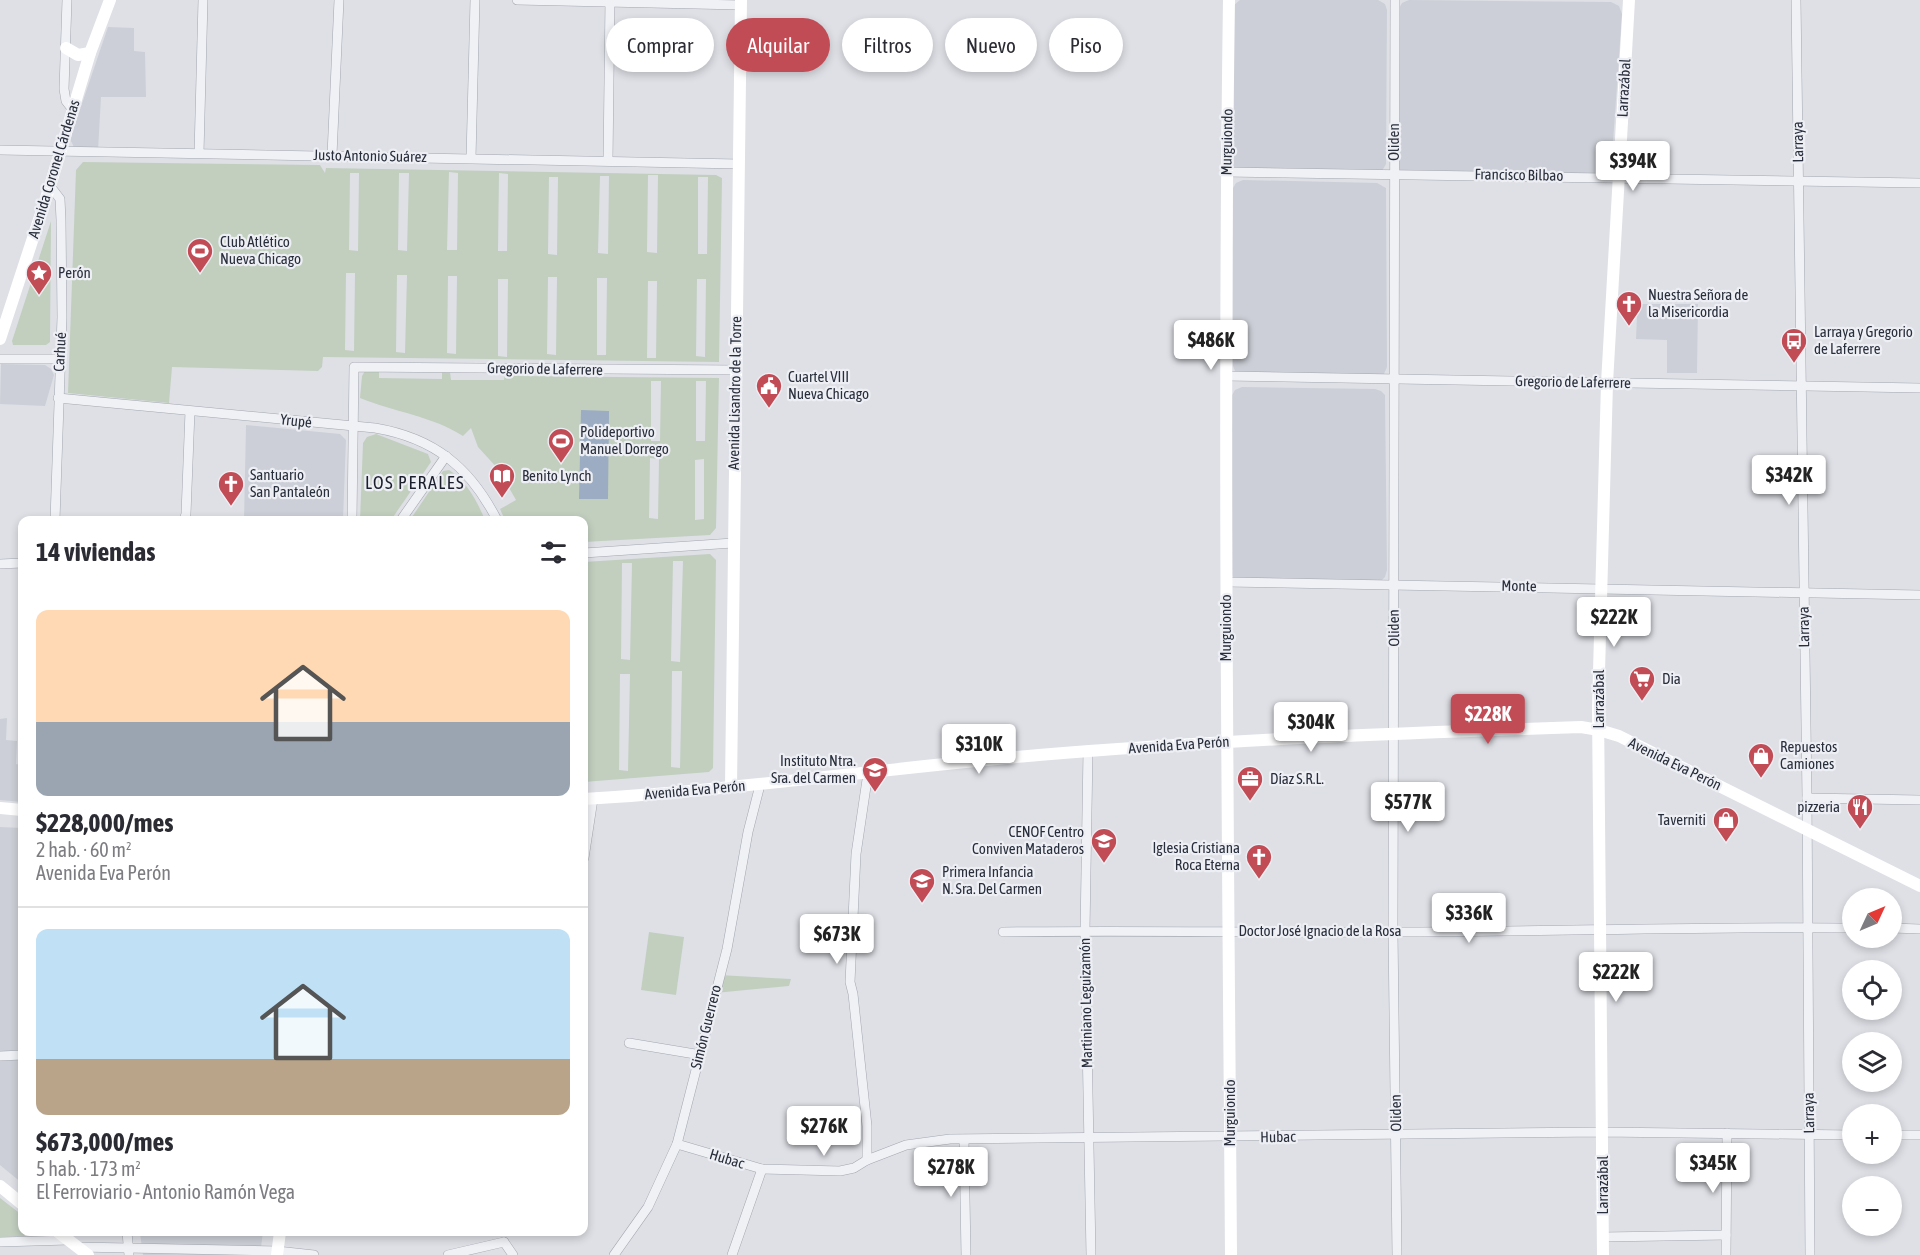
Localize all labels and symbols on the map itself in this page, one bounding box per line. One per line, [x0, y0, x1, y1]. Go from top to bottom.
street label: Larrazábal [1613, 58, 1634, 118]
street label: Avenida Coronel Cárdenas [24, 97, 83, 240]
street label: Murguiondo [1217, 108, 1236, 176]
street label: Larraya [1789, 121, 1806, 163]
street label: Oliden [1385, 123, 1402, 161]
pin: $394K [1591, 141, 1675, 192]
street label: Justo Antonio Suárez [313, 146, 427, 165]
street label: Francisco Bilbao [1474, 165, 1564, 184]
place label: Club Atlético Nueva Chicago [220, 233, 301, 267]
sports icon: Club Atlético Nueva Chicago [185, 236, 215, 274]
place icon: Perón [24, 258, 54, 296]
place label: Perón [58, 264, 91, 281]
place label: Nuestra Señora de la Misericordia [1648, 286, 1748, 320]
church icon: Nuestra Señora de la Misericordia [1614, 289, 1644, 327]
street label: Avenida Lisandro de la Torre [725, 316, 744, 470]
pin: $486K [1169, 320, 1253, 371]
place label: Larraya y Gregorio de Laferrere [1814, 323, 1913, 357]
bus stop icon: Larraya y Gregorio de Laferrere [1779, 326, 1809, 364]
street label: Carhué [50, 332, 69, 372]
street label: Gregorio de Laferrere [487, 359, 603, 378]
place label: Cuartel VIII Nueva Chicago [788, 368, 869, 402]
public building icon: Cuartel VIII Nueva Chicago [754, 371, 784, 409]
street label: Gregorio de Laferrere [1515, 372, 1631, 391]
street label: Yrupé [279, 410, 313, 431]
place label: Polideportivo Manuel Dorrego [580, 423, 669, 457]
sports icon: Polideportivo Manuel Dorrego [546, 426, 576, 464]
pin: $342K [1747, 455, 1831, 506]
library icon: Benito Lynch [487, 461, 517, 499]
place label: Santuario San Pantaleón [250, 466, 330, 500]
place label: Benito Lynch [522, 467, 592, 484]
church icon: Santuario San Pantaleón [216, 469, 246, 507]
district label: LOS PERALES [365, 472, 465, 493]
street label: Monte [1501, 577, 1537, 594]
street label: Murguiondo [1217, 595, 1234, 661]
pin: $222K [1572, 597, 1656, 648]
street label: Larraya [1795, 606, 1812, 648]
street label: Oliden [1385, 609, 1402, 647]
supermarket icon: Dia [1627, 664, 1657, 702]
street label: Larrazábal [1590, 670, 1607, 728]
place label: Dia [1662, 670, 1681, 687]
pin: $228K [1446, 694, 1530, 745]
pin: $304K [1269, 702, 1353, 753]
pin: $310K [937, 724, 1021, 775]
street label: Avenida Eva Perón [1128, 732, 1230, 757]
street label: Avenida Eva Perón [1626, 734, 1724, 793]
place label: Repuestos Camiones [1780, 738, 1837, 772]
shop icon: Repuestos Camiones [1746, 741, 1776, 779]
place label: Instituto Ntra. Sra. del Carmen [771, 752, 856, 786]
school or university icon: Instituto Ntra. Sra. del Carmen [860, 755, 890, 793]
office icon: Díaz S.R.L. [1235, 764, 1265, 802]
place label: Díaz S.R.L. [1270, 770, 1324, 787]
street label: Avenida Eva Perón [644, 777, 746, 802]
pin: $577K [1366, 782, 1450, 833]
restaurant icon: pizzeria [1845, 792, 1875, 830]
place label: pizzeria [1797, 798, 1840, 815]
shop icon: Taverniti [1711, 805, 1741, 843]
place label: Taverniti [1658, 811, 1706, 828]
place label: CENOF Centro Conviven Mataderos [972, 823, 1084, 857]
school or university icon: CENOF Centro Conviven Mataderos [1089, 826, 1119, 864]
place label: Iglesia Cristiana Roca Eterna [1152, 839, 1240, 873]
church icon: Iglesia Cristiana Roca Eterna [1244, 842, 1274, 880]
place label: Primera Infancia N. Sra. Del Carmen [942, 863, 1042, 897]
school or university icon: Primera Infancia N. Sra. Del Carmen [907, 866, 937, 904]
north arrow [1842, 888, 1902, 948]
pin: $336K [1427, 893, 1511, 944]
pin: $673K [795, 914, 879, 965]
street label: Doctor José Ignacio de la Rosa [1238, 922, 1402, 939]
street label: Martiniano Leguizamón [1076, 938, 1095, 1068]
pin: $222K [1574, 952, 1658, 1003]
street label: Simón Guerrero [687, 983, 724, 1071]
street label: Murguiondo [1221, 1080, 1238, 1146]
street label: Larraya [1800, 1092, 1817, 1134]
street label: Oliden [1387, 1094, 1404, 1132]
pin: $276K [782, 1106, 866, 1157]
street label: Hubac [1260, 1128, 1296, 1145]
pin: $345K [1671, 1143, 1755, 1194]
street label: Hubac [708, 1145, 747, 1172]
pin: $278K [909, 1147, 993, 1198]
street label: Larrazábal [1594, 1156, 1611, 1214]

